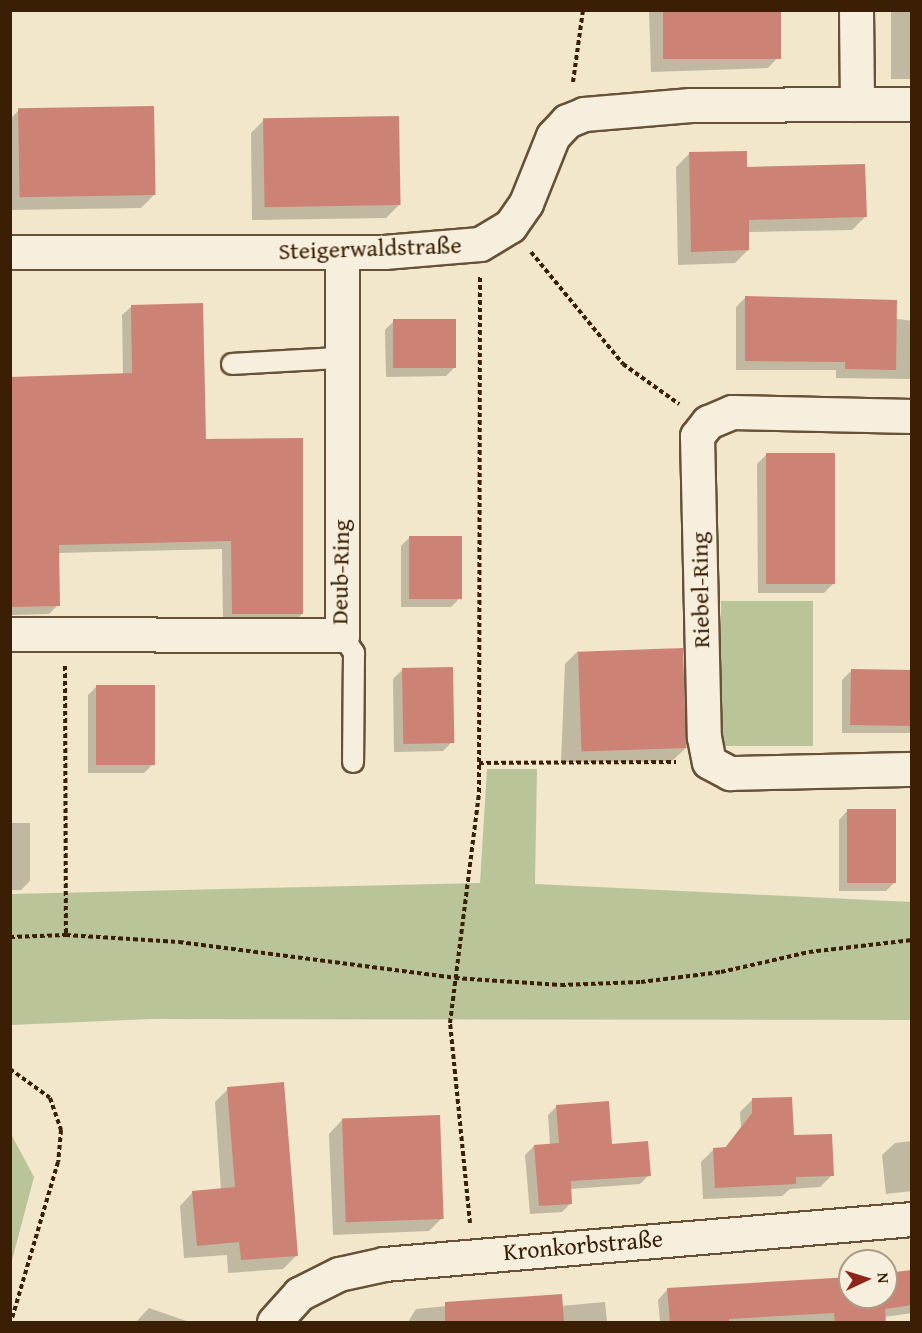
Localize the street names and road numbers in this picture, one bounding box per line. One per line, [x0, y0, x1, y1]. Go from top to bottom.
street label: Steigerwaldstraße [278, 230, 462, 266]
street label: Deub-Ring [325, 519, 355, 625]
street label: Riebel-Ring [685, 532, 715, 648]
street label: Kronkorbstraße [502, 1224, 664, 1266]

